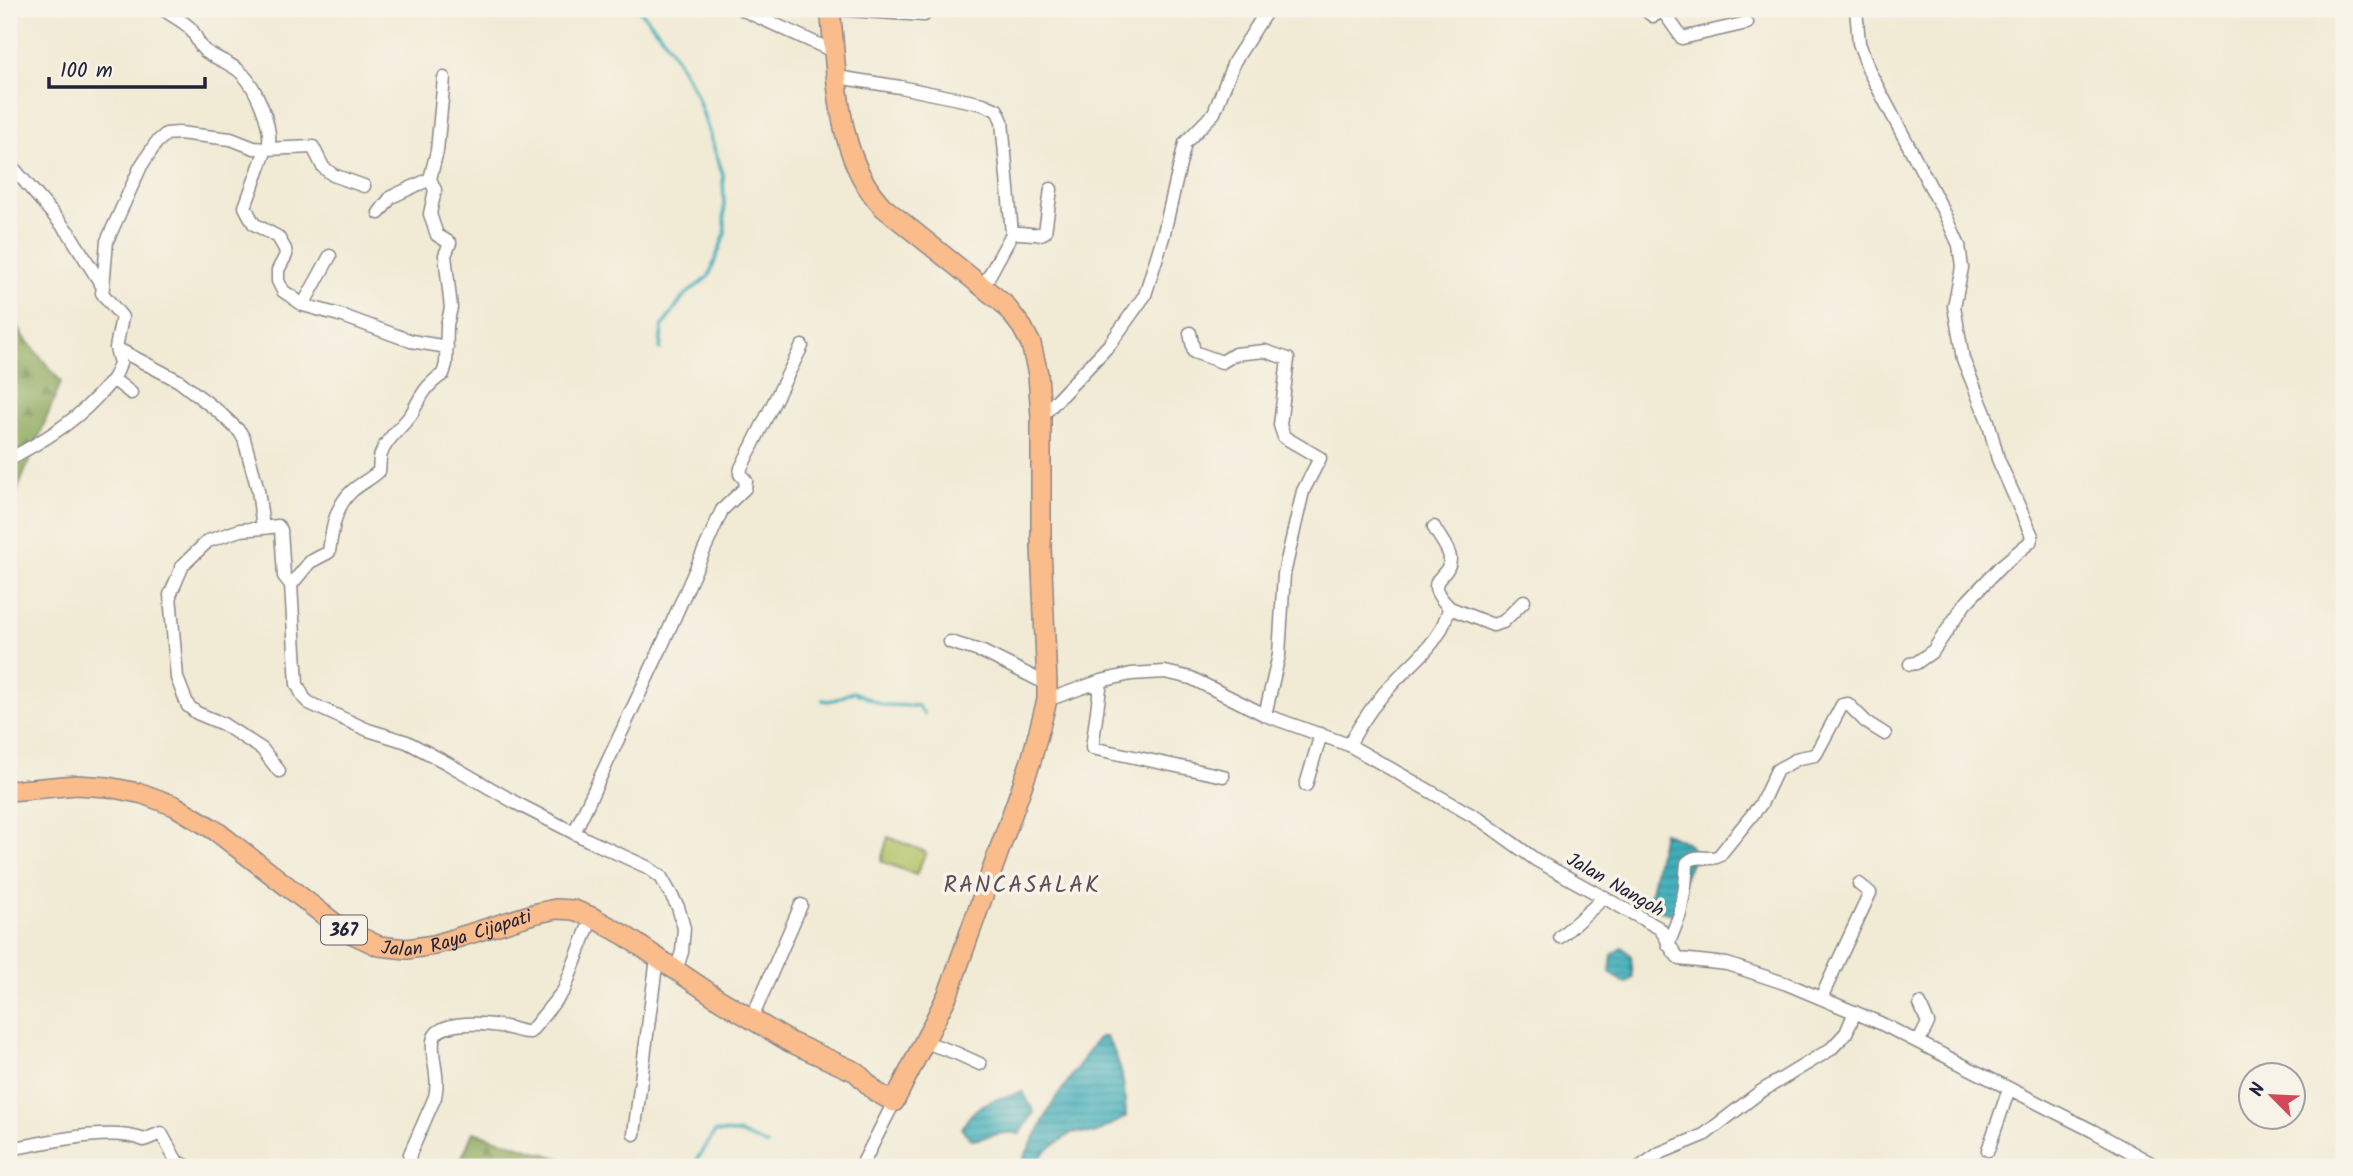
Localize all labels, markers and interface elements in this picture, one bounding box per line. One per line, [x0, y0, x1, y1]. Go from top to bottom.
scale bar [49, 46, 205, 90]
text: 100 m [60, 55, 113, 88]
street label: Jalan Nangoh [1560, 846, 1670, 926]
district label: RANCASALAK [943, 868, 1101, 904]
street label: Jalan Raya Cijapati [379, 902, 537, 966]
road number: 367 [321, 916, 367, 945]
north arrow [2238, 1060, 2308, 1130]
text: N [2242, 1078, 2274, 1101]

